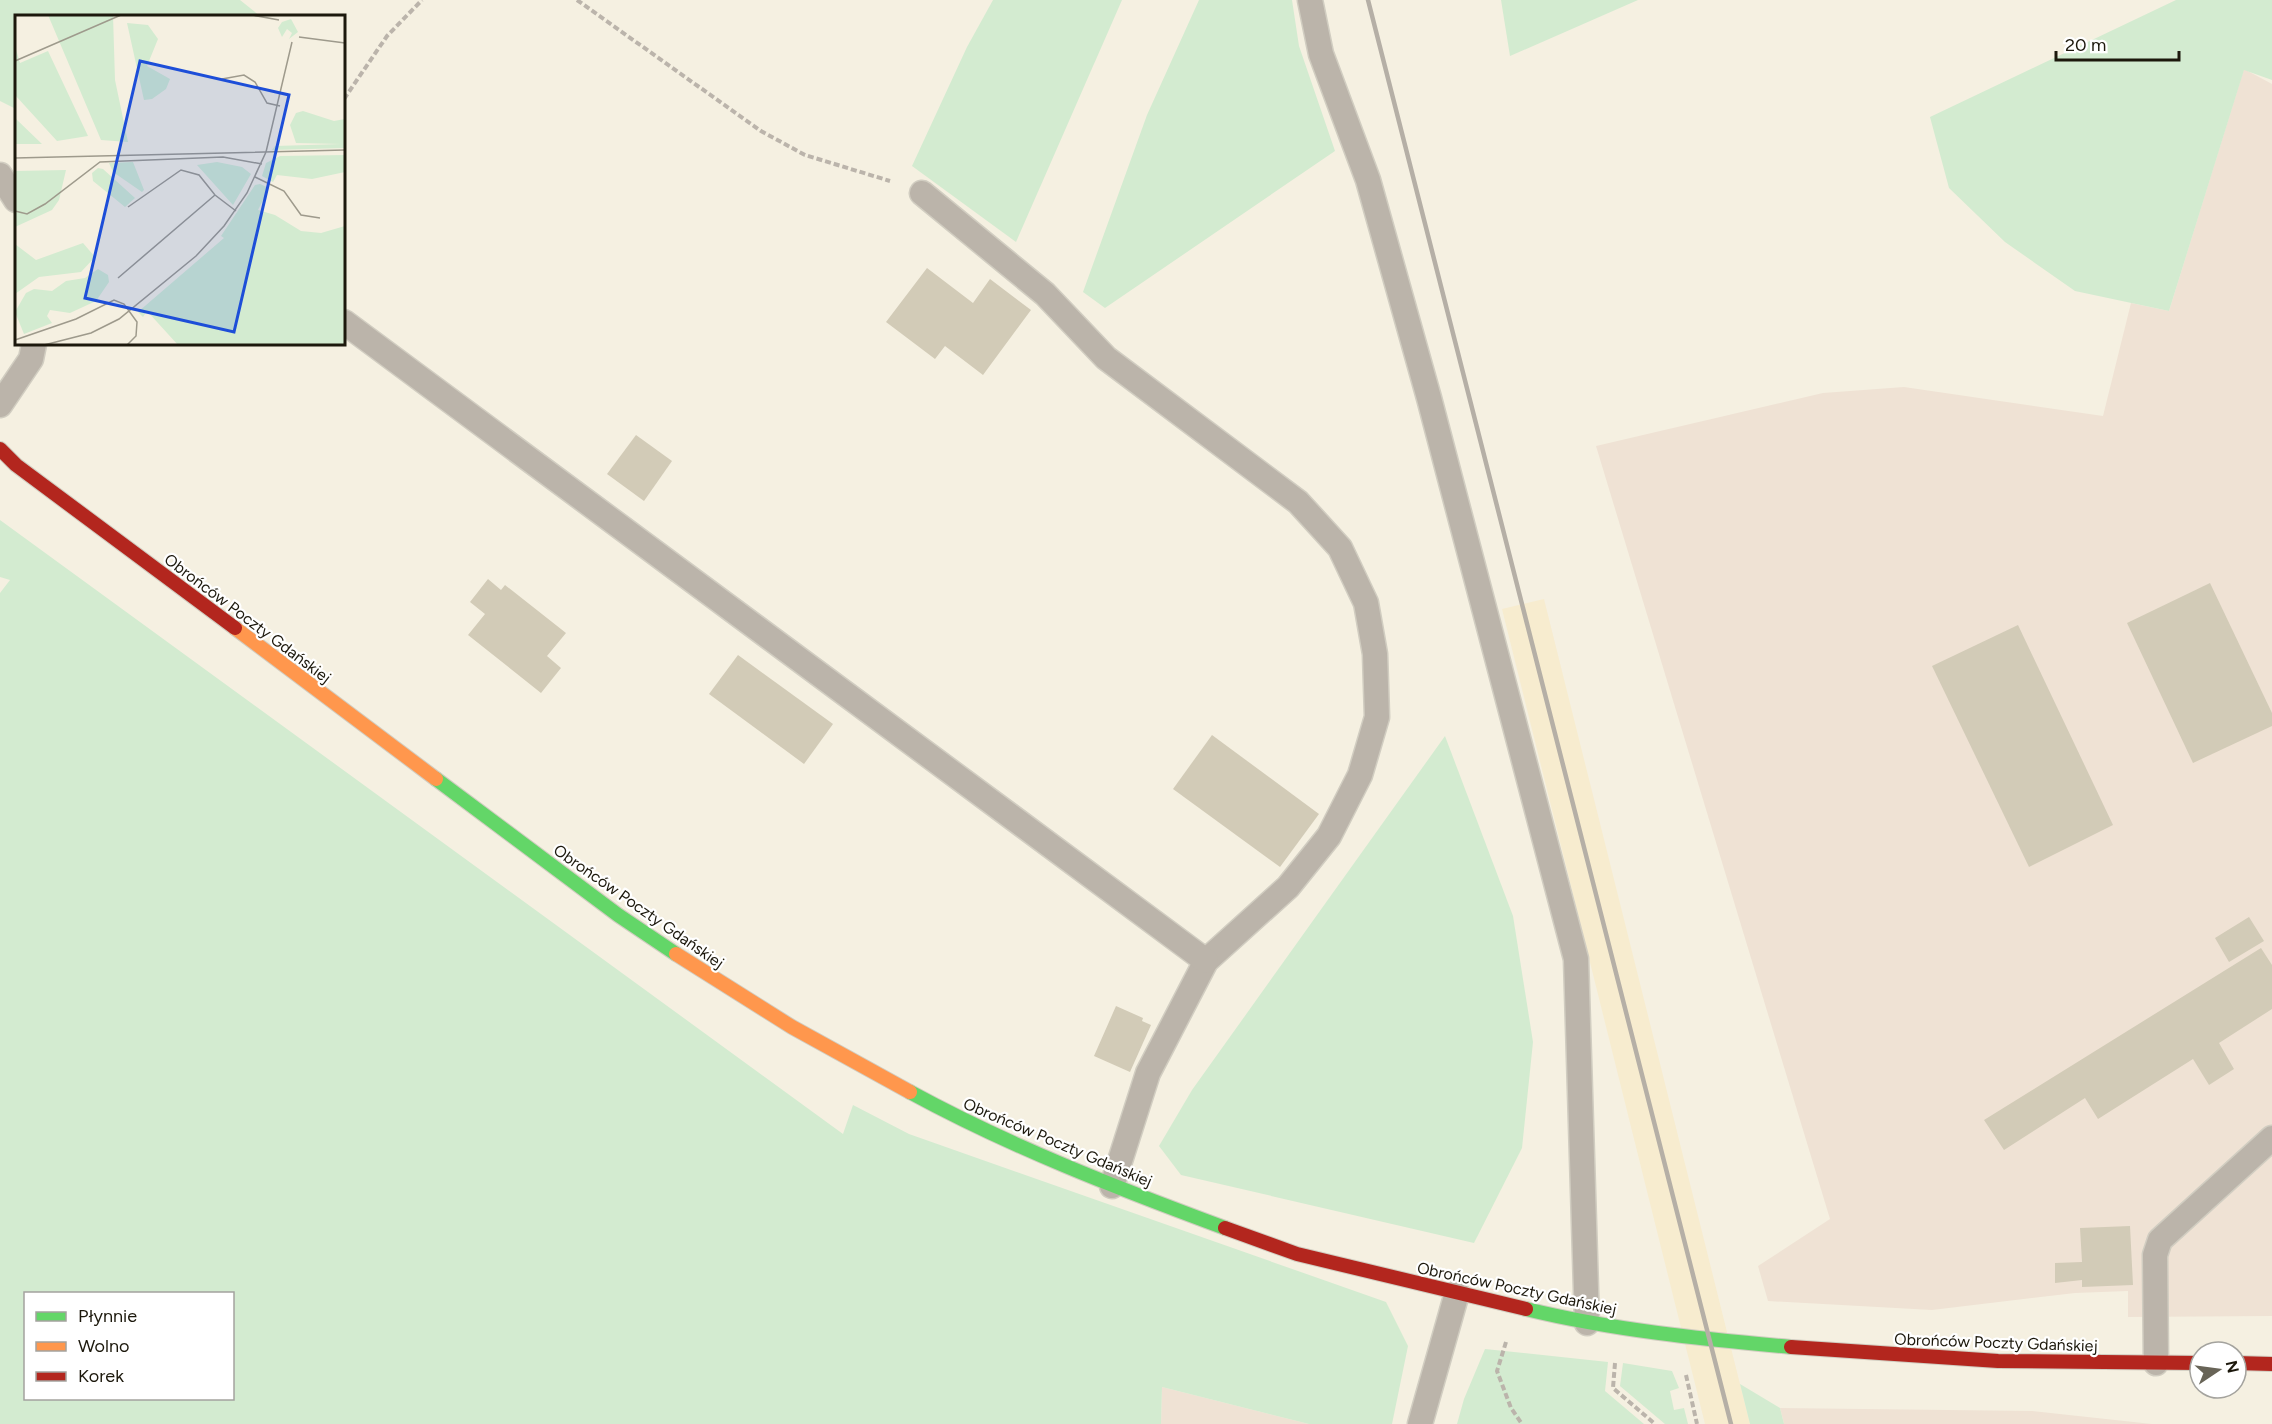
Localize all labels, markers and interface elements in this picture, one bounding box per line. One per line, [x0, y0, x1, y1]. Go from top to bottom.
inset map [15, 15, 345, 345]
scale bar [2056, 24, 2179, 62]
text: 20 m [2065, 34, 2106, 56]
street label: Obrońców Poczty Gdańskiej [161, 550, 335, 687]
street label: Obrońców Poczty Gdańskiej [550, 840, 728, 973]
street label: Obrońców Poczty Gdańskiej [960, 1094, 1155, 1191]
street label: Obrońców Poczty Gdańskiej [1415, 1258, 1618, 1319]
legend [24, 1292, 234, 1400]
text: Płynnie [78, 1305, 137, 1327]
street label: Obrońców Poczty Gdańskiej [1894, 1329, 2098, 1356]
text: Wolno [78, 1335, 129, 1357]
north arrow [2188, 1340, 2248, 1400]
text: N [2221, 1359, 2243, 1375]
text: Korek [78, 1365, 124, 1387]

